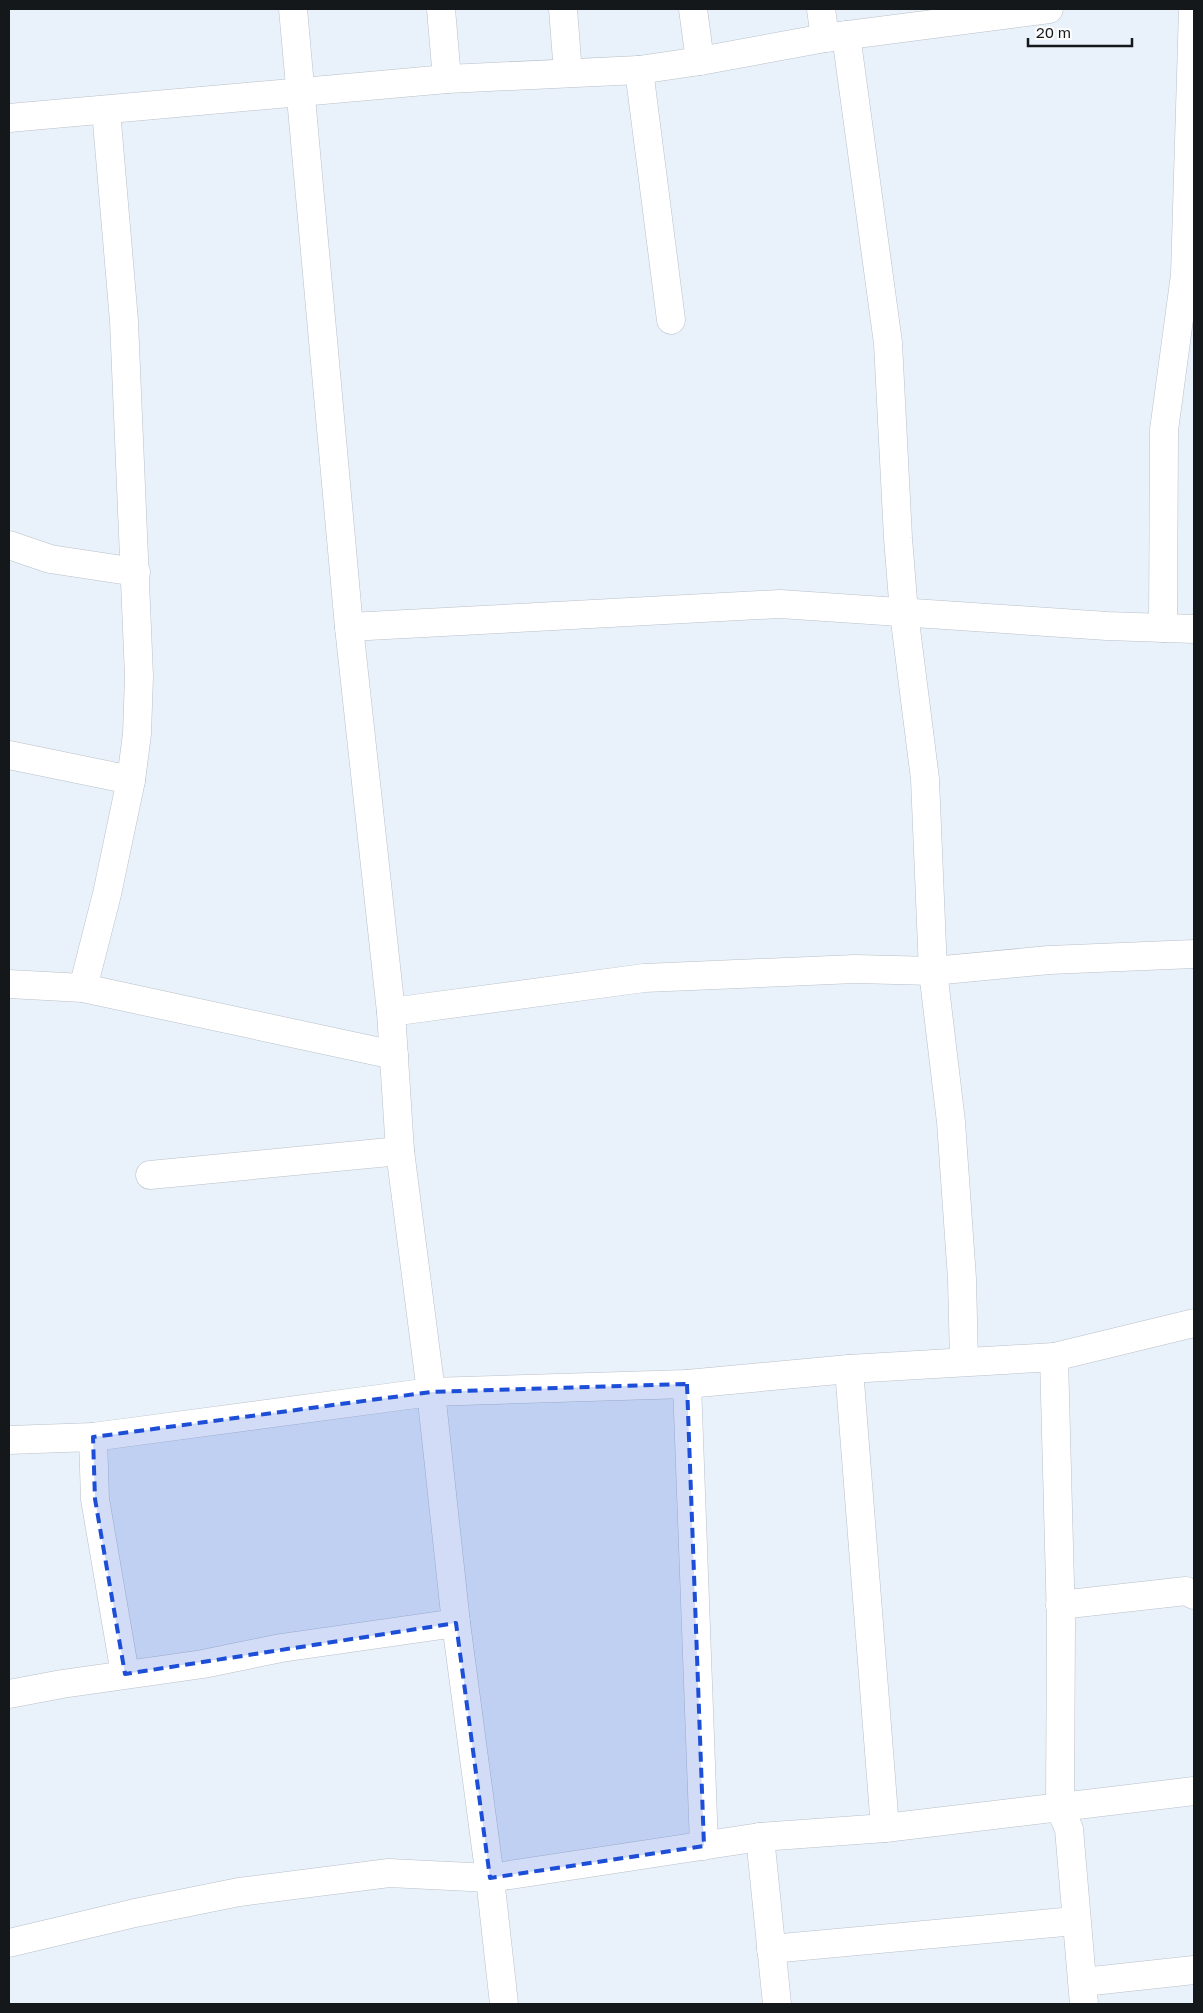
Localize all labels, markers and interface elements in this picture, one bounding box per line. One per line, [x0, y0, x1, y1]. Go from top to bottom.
scale bar [1028, 15, 1132, 47]
text: 20 m [1036, 23, 1071, 41]

